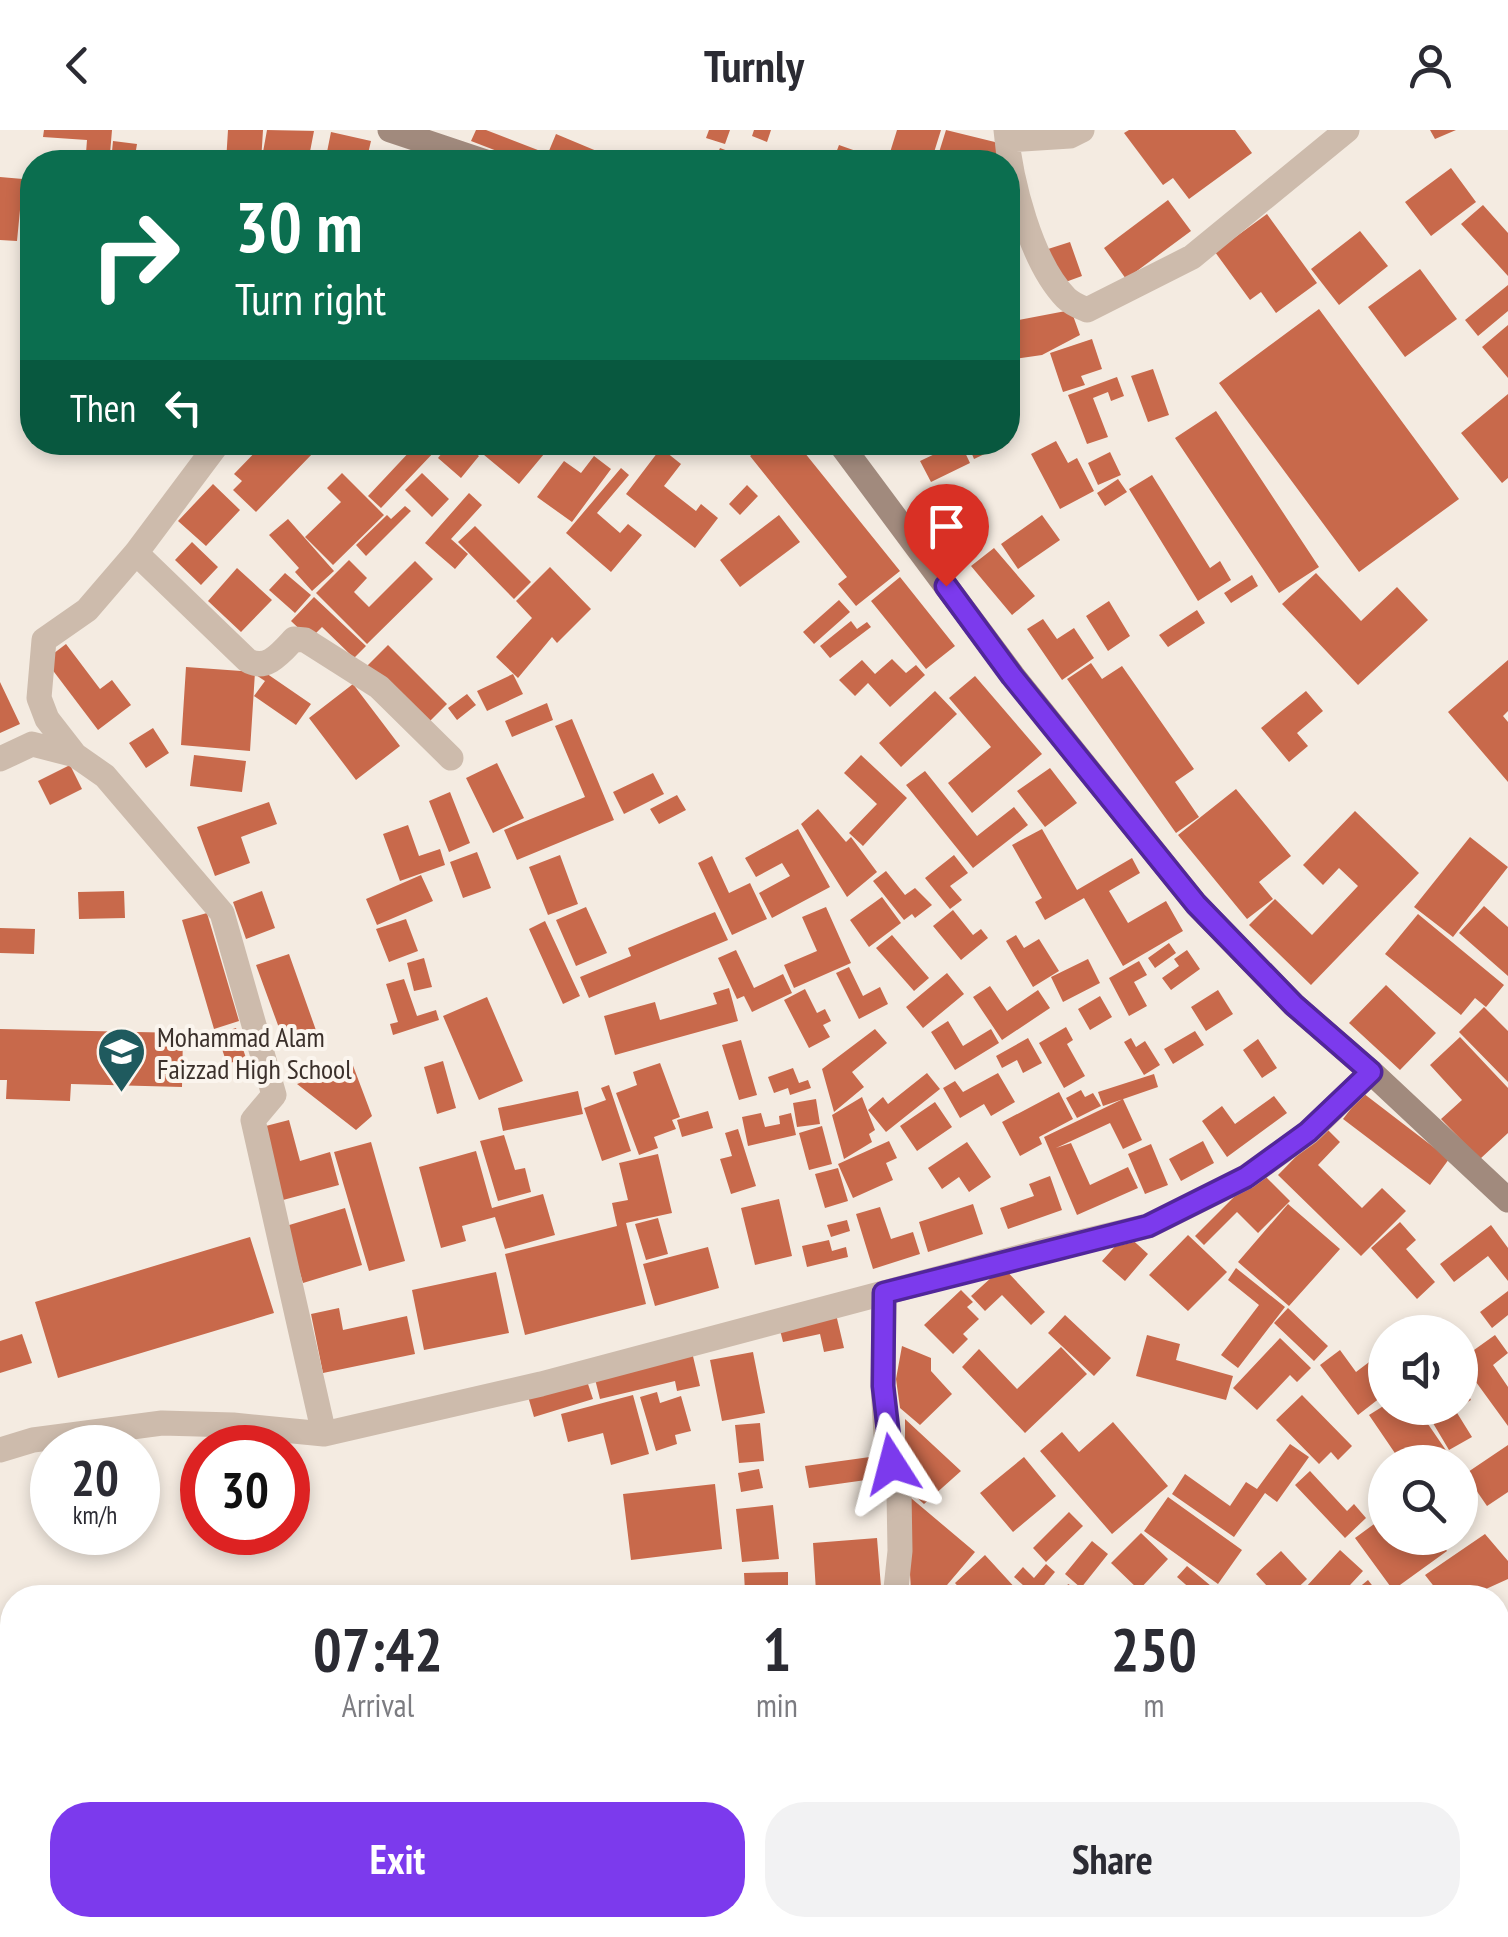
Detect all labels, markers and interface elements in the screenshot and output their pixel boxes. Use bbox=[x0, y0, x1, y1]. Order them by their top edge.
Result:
text: Turnly bbox=[704, 36, 804, 94]
icon: back bbox=[50, 38, 105, 93]
icon: person bbox=[1403, 38, 1458, 93]
text: 30 m bbox=[235, 181, 363, 271]
icon: right bbox=[70, 190, 200, 320]
text: Turn right bbox=[235, 269, 386, 327]
icon: left bbox=[156, 380, 211, 435]
text: Then bbox=[70, 383, 136, 432]
pin bbox=[904, 484, 989, 587]
icon: arrive bbox=[919, 499, 974, 554]
place label: Mohammad Alam Faizzad High School bbox=[157, 1018, 352, 1087]
school or university icon: Mohammad Alam Faizzad High School bbox=[96, 1026, 148, 1094]
map controls bbox=[1368, 1315, 1478, 1555]
button: sound bbox=[1368, 1315, 1478, 1425]
position arrow bbox=[840, 1412, 944, 1516]
speed limit sign: 30 bbox=[180, 1425, 310, 1555]
text: 20 bbox=[71, 1445, 119, 1510]
button: search bbox=[1368, 1445, 1478, 1555]
text: km/h bbox=[73, 1499, 117, 1531]
text: 07:42 bbox=[313, 1610, 443, 1688]
text: 1 bbox=[763, 1610, 791, 1688]
text: 250 bbox=[1111, 1610, 1197, 1688]
text: Arrival bbox=[342, 1684, 414, 1726]
text: min bbox=[756, 1684, 798, 1726]
text: m bbox=[1143, 1684, 1164, 1726]
button: Exit bbox=[50, 1802, 745, 1917]
button: Share bbox=[765, 1802, 1460, 1917]

